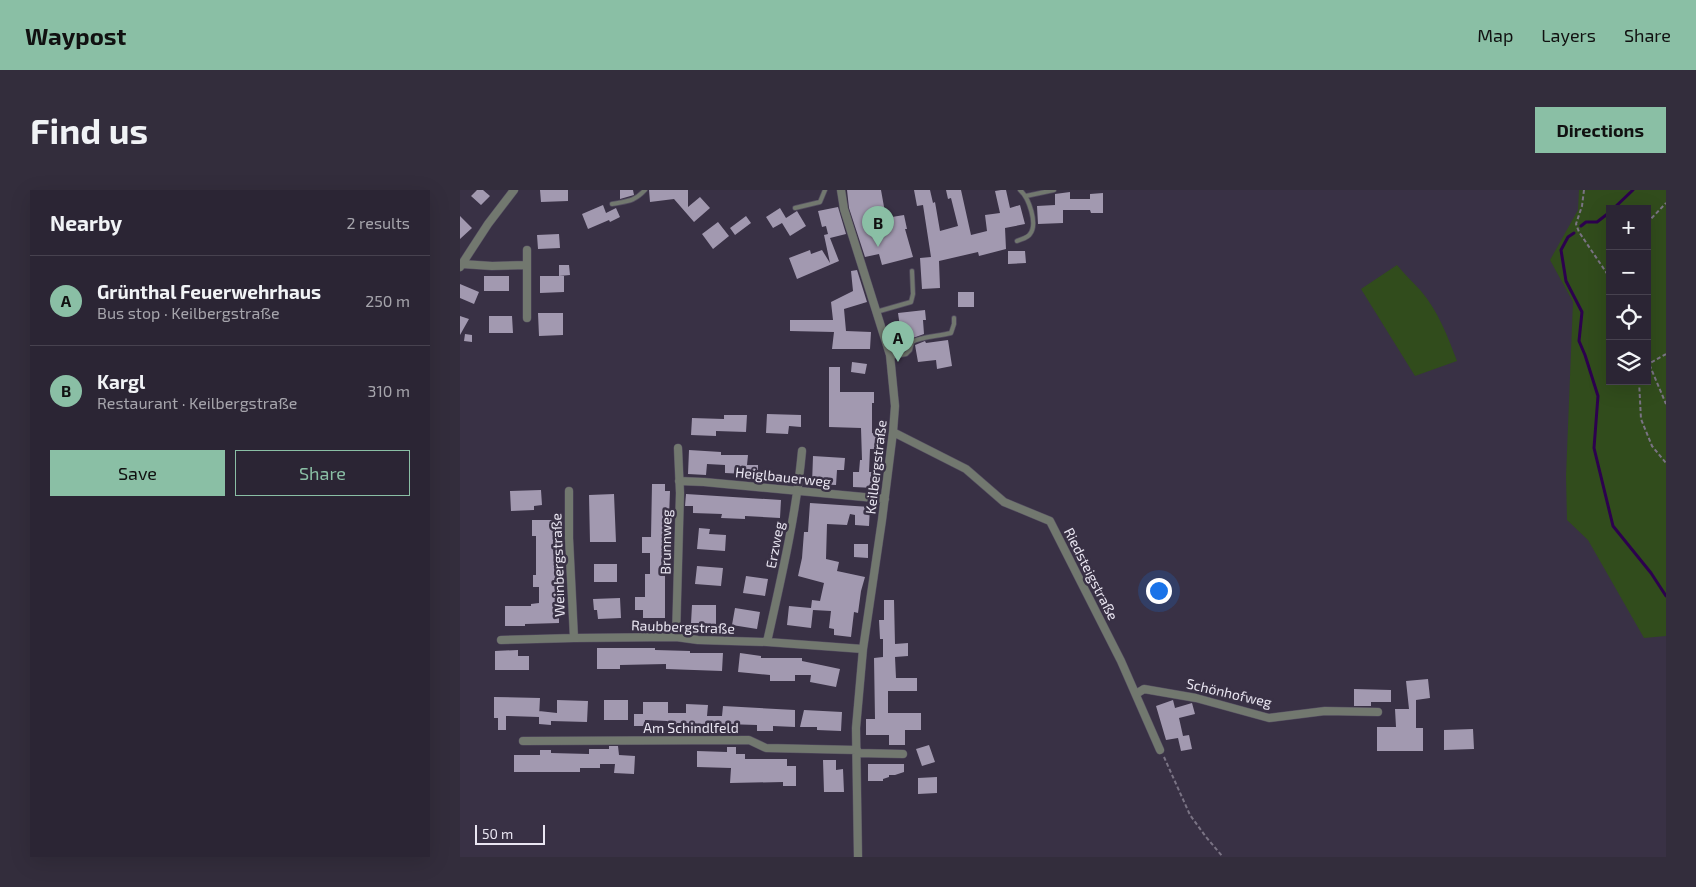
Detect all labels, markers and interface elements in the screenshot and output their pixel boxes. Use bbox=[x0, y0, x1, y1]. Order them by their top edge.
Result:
text: Waypost bbox=[25, 21, 126, 50]
text: Map bbox=[1477, 24, 1513, 46]
text: Layers bbox=[1541, 24, 1596, 46]
text: Share bbox=[1624, 24, 1671, 46]
button: Directions bbox=[1535, 107, 1666, 153]
text: Find us bbox=[30, 109, 148, 151]
map controls bbox=[1606, 205, 1651, 385]
button: + bbox=[1606, 205, 1651, 250]
pin: B bbox=[862, 206, 894, 247]
text: Nearby bbox=[50, 210, 122, 235]
text: 2 results bbox=[347, 213, 410, 232]
button: − bbox=[1606, 250, 1651, 295]
text: Grünthal Feuerwehrhaus bbox=[97, 280, 321, 303]
text: A bbox=[61, 291, 71, 310]
text: 250 m bbox=[365, 291, 410, 310]
button: locate bbox=[1606, 295, 1651, 340]
text: Bus stop · Keilbergstraße bbox=[97, 303, 280, 322]
pin: A bbox=[882, 321, 914, 362]
button: layers bbox=[1606, 340, 1651, 385]
text: Kargl bbox=[97, 370, 145, 393]
text: B bbox=[61, 381, 71, 400]
text: 310 m bbox=[368, 381, 410, 400]
text: Restaurant · Keilbergstraße bbox=[97, 393, 297, 412]
street label: Keilbergstraße bbox=[861, 419, 890, 515]
button: Save bbox=[50, 450, 225, 496]
button: Share bbox=[235, 450, 410, 496]
street label: Heiglbauerweg bbox=[734, 463, 832, 490]
street label: Brunnweg bbox=[656, 509, 675, 575]
street label: Weinbergstraße bbox=[547, 513, 568, 617]
street label: Erzweg bbox=[762, 520, 787, 570]
street label: Riedsteigstraße bbox=[1061, 525, 1122, 623]
your location bbox=[1146, 578, 1172, 604]
street label: Raubbergstraße bbox=[631, 616, 735, 637]
street label: Schönhofweg bbox=[1185, 674, 1274, 711]
street label: Am Schindlfeld bbox=[643, 719, 739, 736]
scale bar bbox=[475, 822, 545, 845]
text: 50 m bbox=[482, 825, 513, 842]

